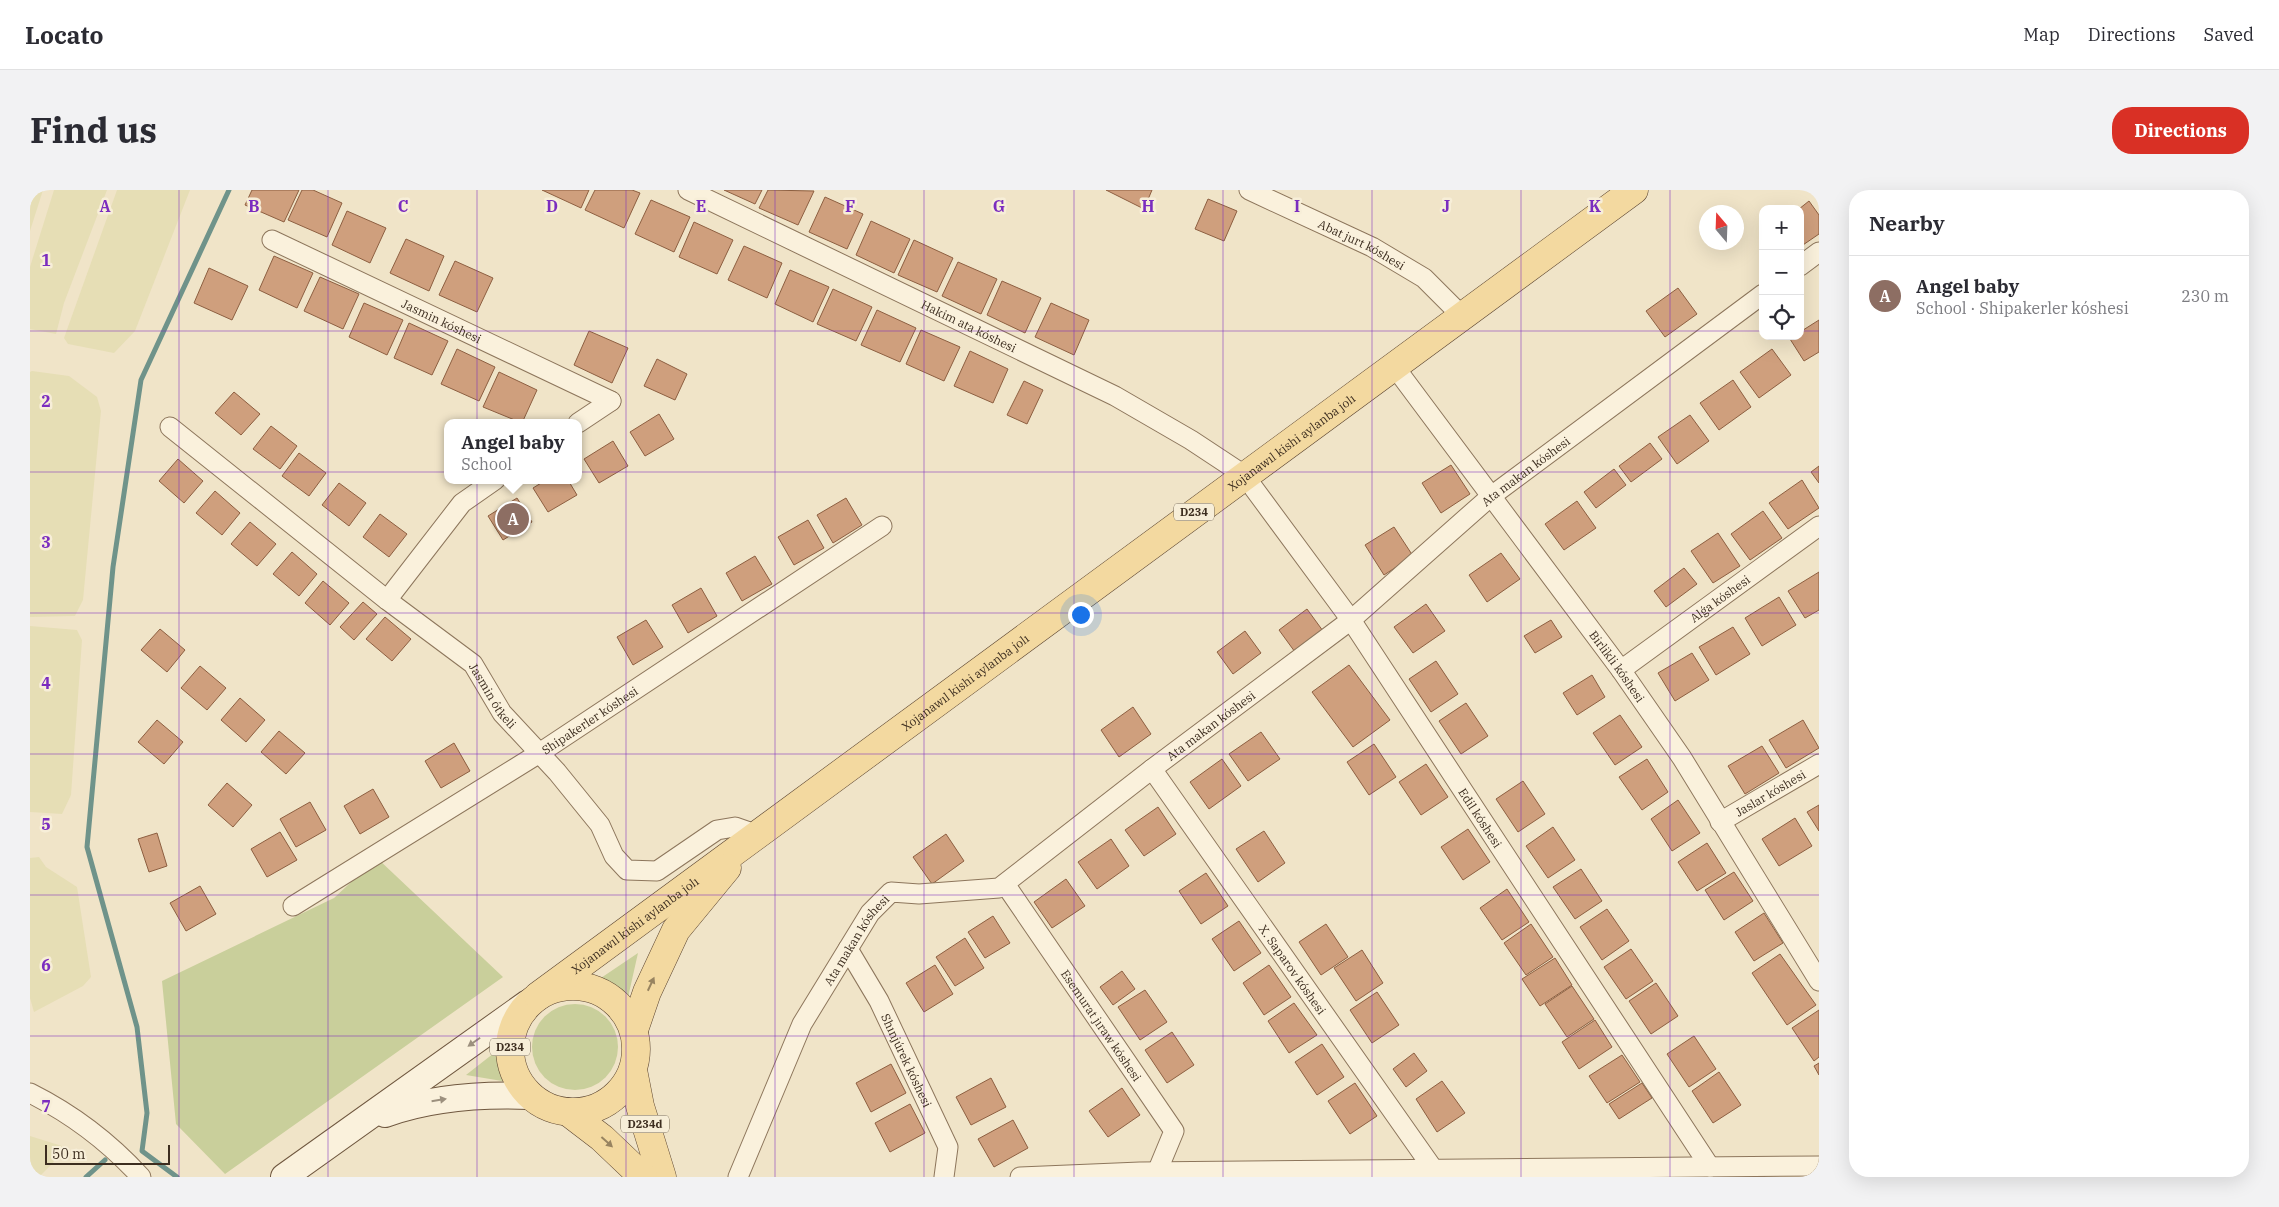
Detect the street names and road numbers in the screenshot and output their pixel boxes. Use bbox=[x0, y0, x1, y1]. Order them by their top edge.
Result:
street label: Abat jurt kóshesi bbox=[1316, 216, 1408, 273]
street label: Jasmin kóshesi bbox=[399, 295, 484, 346]
street label: Hakim ata kóshesi bbox=[919, 296, 1019, 355]
street label: Xojanawıl kishi aylanba jolı bbox=[1225, 390, 1358, 494]
street label: Ata makan kóshesi bbox=[1478, 433, 1573, 509]
road number: D234 bbox=[1174, 504, 1214, 521]
street label: Alǵa kóshesi bbox=[1687, 571, 1753, 625]
street label: Birlikli kóshesi bbox=[1586, 627, 1648, 705]
street label: Xojanawıl kishi aylanba jolı bbox=[898, 630, 1032, 734]
street label: Jasmin ótkeli bbox=[466, 660, 520, 731]
street label: Shipakerler kóshesi bbox=[539, 683, 641, 757]
street label: Ata makan kóshesi bbox=[1163, 687, 1258, 763]
street label: Jaslar kóshesi bbox=[1732, 766, 1808, 819]
street label: Edil kóshesi bbox=[1456, 785, 1506, 850]
street label: Xojanawıl kishi aylanba jolı bbox=[568, 873, 701, 977]
street label: Ata makan kóshesi bbox=[820, 891, 892, 988]
street label: X. Saparov kóshesi bbox=[1256, 922, 1330, 1017]
street label: Esemurat jıraw kóshesi bbox=[1058, 966, 1145, 1084]
street label: Shınjúrek kóshesi bbox=[878, 1011, 936, 1110]
road number: D234 bbox=[490, 1039, 530, 1056]
road number: D234d bbox=[621, 1116, 669, 1132]

